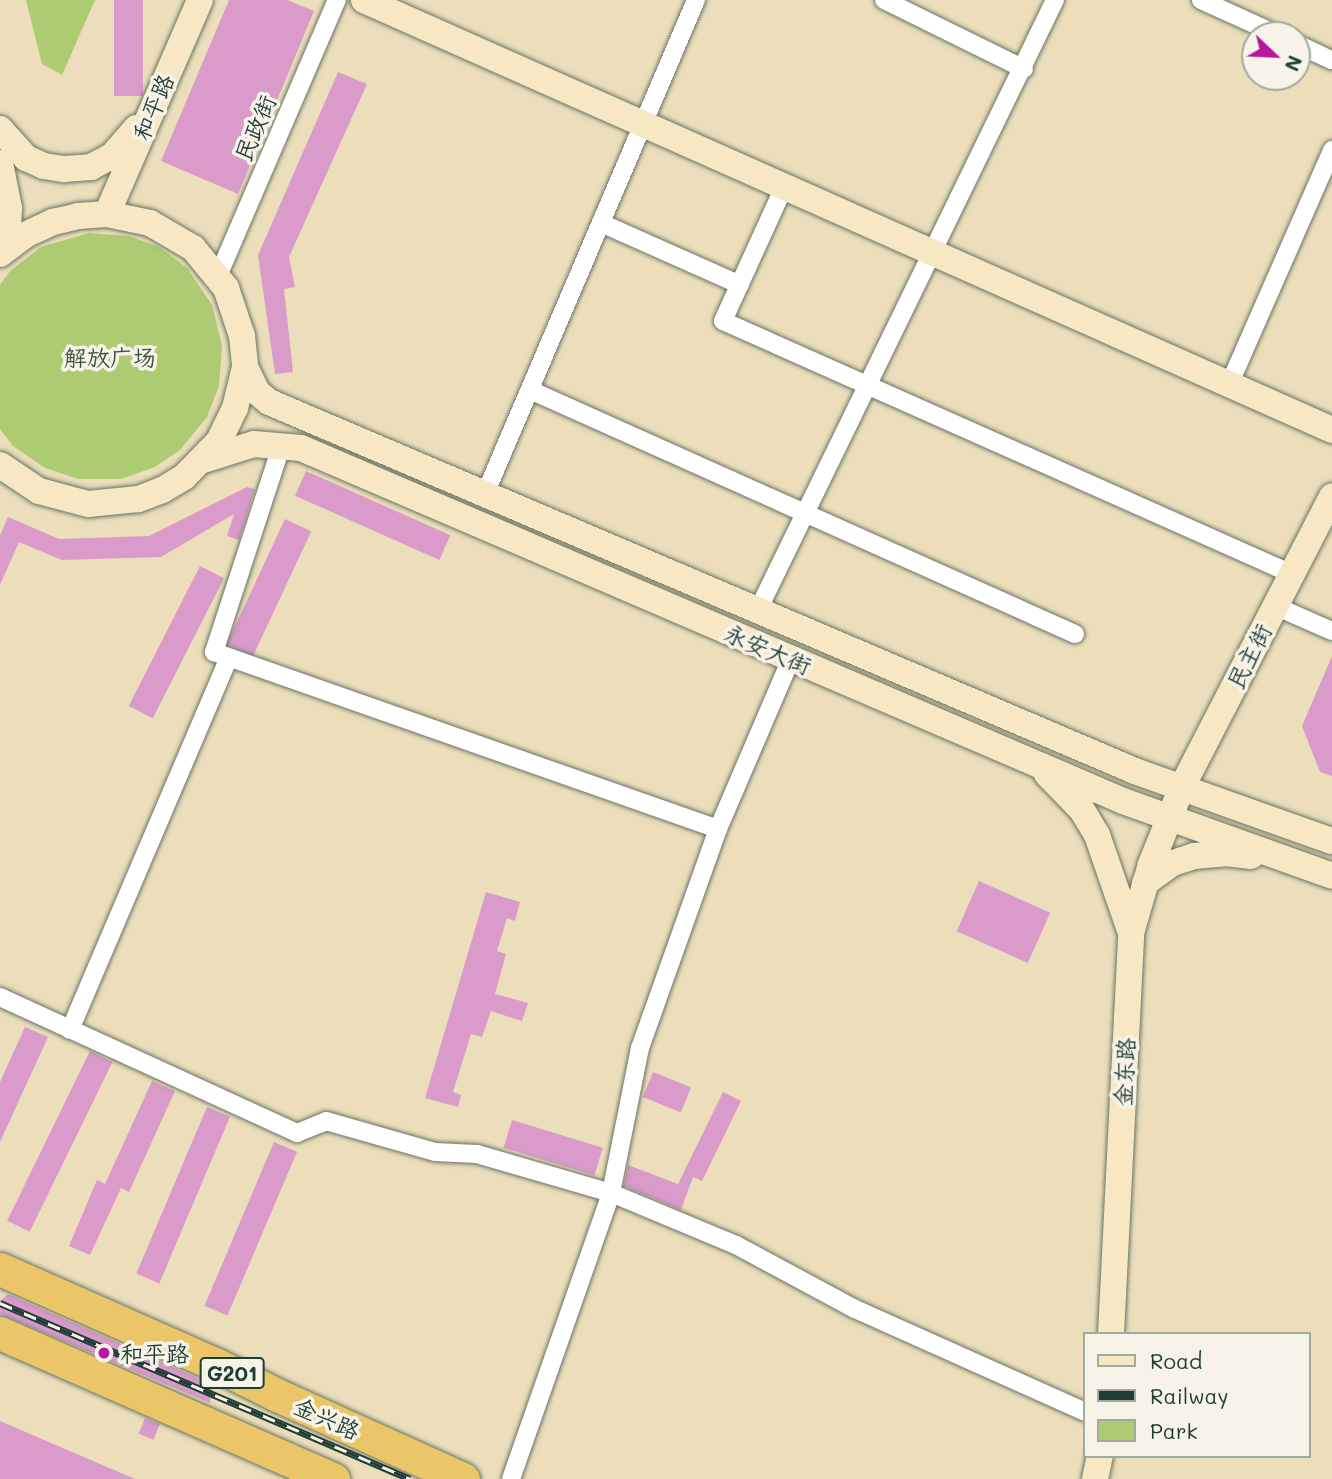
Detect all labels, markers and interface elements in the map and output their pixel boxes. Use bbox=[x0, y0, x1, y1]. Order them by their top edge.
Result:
north arrow bbox=[1241, 21, 1311, 91]
text: N bbox=[1280, 52, 1308, 75]
street label: 和平路 bbox=[127, 70, 179, 144]
street label: 民政街 bbox=[229, 91, 281, 165]
park label: 解放广场 bbox=[64, 343, 156, 371]
street label: 永安大街 bbox=[720, 618, 816, 680]
street label: 民主街 bbox=[1221, 619, 1277, 693]
street label: 金东路 bbox=[1108, 1037, 1140, 1107]
legend bbox=[1084, 1332, 1311, 1458]
place label: 和平路 bbox=[120, 1339, 189, 1367]
marker: 和平路 bbox=[94, 1343, 114, 1363]
text: Road bbox=[1150, 1347, 1202, 1374]
road number: G201 bbox=[199, 1356, 265, 1390]
text: Railway bbox=[1150, 1382, 1229, 1409]
street label: 金兴路 bbox=[290, 1391, 364, 1445]
text: Park bbox=[1150, 1417, 1198, 1444]

